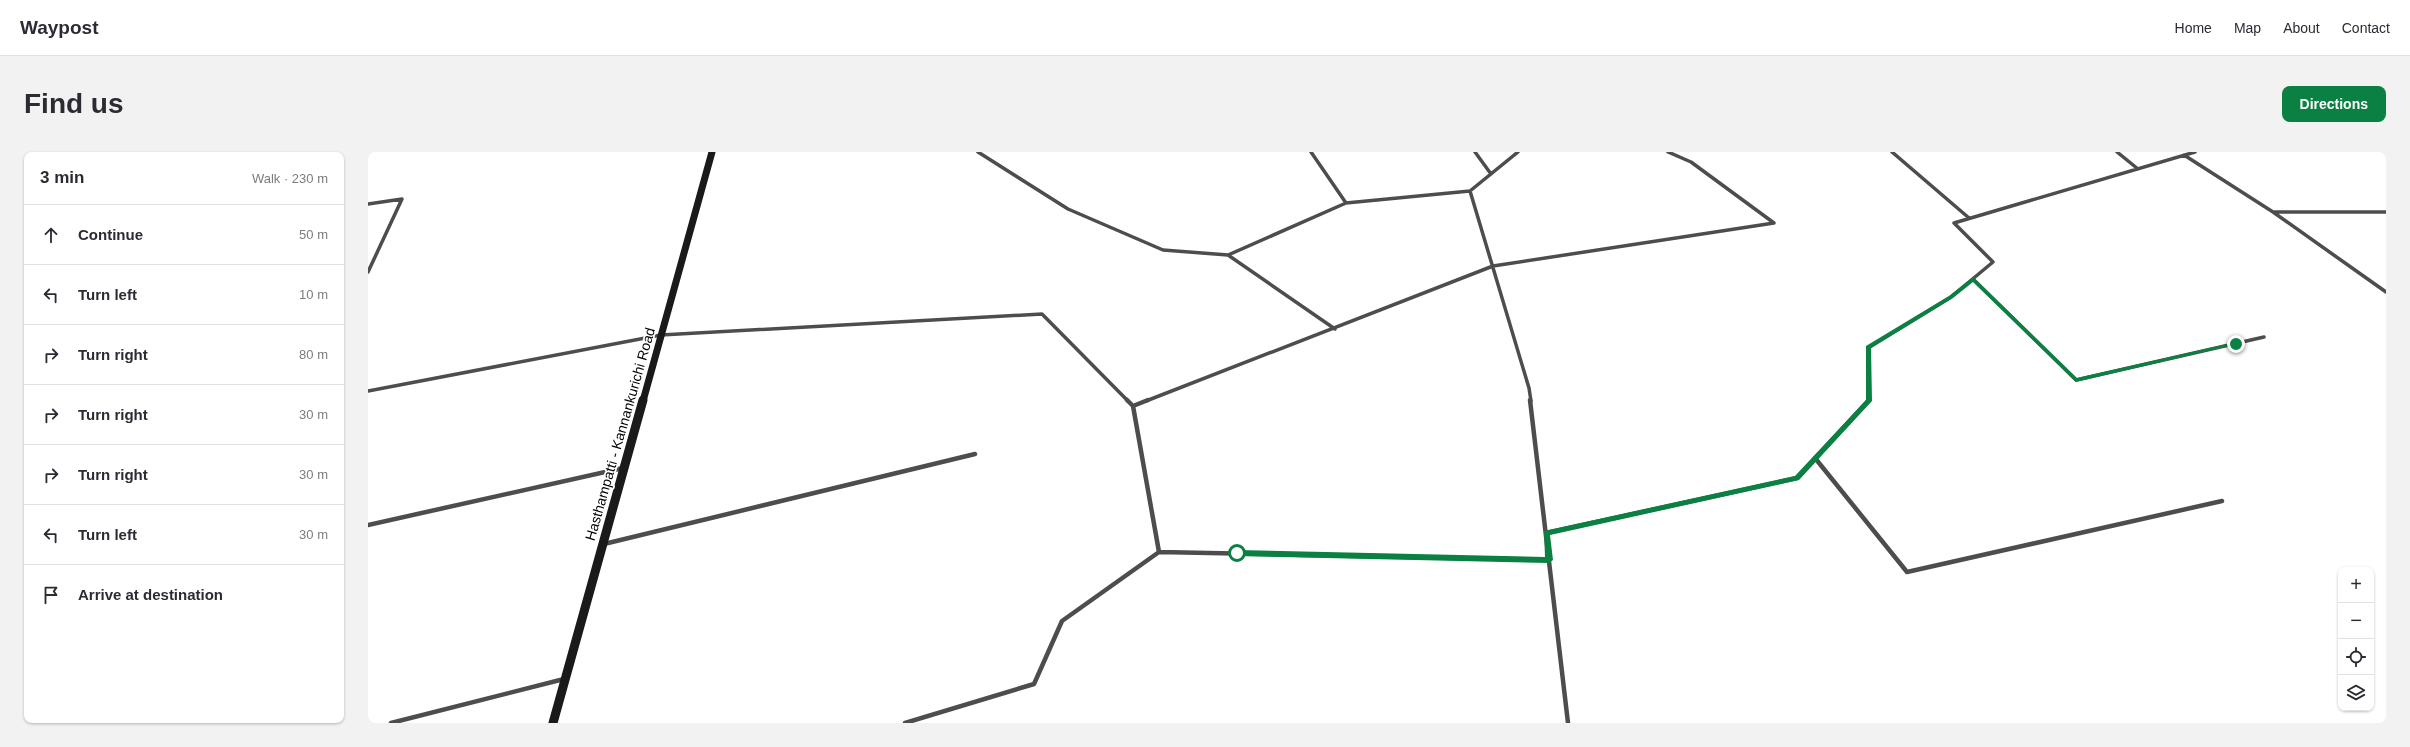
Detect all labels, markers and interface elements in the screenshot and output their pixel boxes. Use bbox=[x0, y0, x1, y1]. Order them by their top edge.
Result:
text: Waypost bbox=[20, 17, 98, 38]
text: Home bbox=[2175, 20, 2212, 36]
text: Map bbox=[2234, 20, 2261, 36]
text: About bbox=[2283, 20, 2320, 36]
text: Contact bbox=[2342, 20, 2390, 36]
button: Directions bbox=[2282, 86, 2386, 122]
text: Find us bbox=[24, 88, 124, 119]
text: 3 min bbox=[40, 168, 84, 187]
text: Walk · 230 m bbox=[252, 171, 328, 186]
icon: ahead bbox=[40, 224, 62, 246]
text: Continue bbox=[78, 226, 143, 243]
text: 50 m bbox=[299, 227, 328, 242]
icon: left bbox=[40, 284, 62, 306]
text: Turn left bbox=[78, 286, 137, 303]
text: 10 m bbox=[299, 287, 328, 302]
street label: Hasthampatti - Kannankurichi Road bbox=[582, 326, 658, 542]
route end bbox=[2227, 335, 2245, 353]
icon: right bbox=[40, 344, 62, 366]
text: Turn right bbox=[78, 346, 148, 363]
text: 80 m bbox=[299, 347, 328, 362]
icon: right bbox=[40, 404, 62, 426]
text: Turn right bbox=[78, 406, 148, 423]
text: 30 m bbox=[299, 407, 328, 422]
icon: right bbox=[40, 464, 62, 486]
text: Turn right bbox=[78, 466, 148, 483]
text: 30 m bbox=[299, 467, 328, 482]
icon: left bbox=[40, 524, 62, 546]
text: Turn left bbox=[78, 526, 137, 543]
text: 30 m bbox=[299, 527, 328, 542]
route start bbox=[1228, 544, 1246, 562]
map controls bbox=[2338, 567, 2374, 711]
button: + bbox=[2338, 567, 2374, 603]
icon: arrive bbox=[40, 584, 62, 606]
text: Arrive at destination bbox=[78, 586, 223, 603]
button: − bbox=[2338, 603, 2374, 639]
button: locate bbox=[2338, 639, 2374, 675]
button: layers bbox=[2338, 675, 2374, 711]

